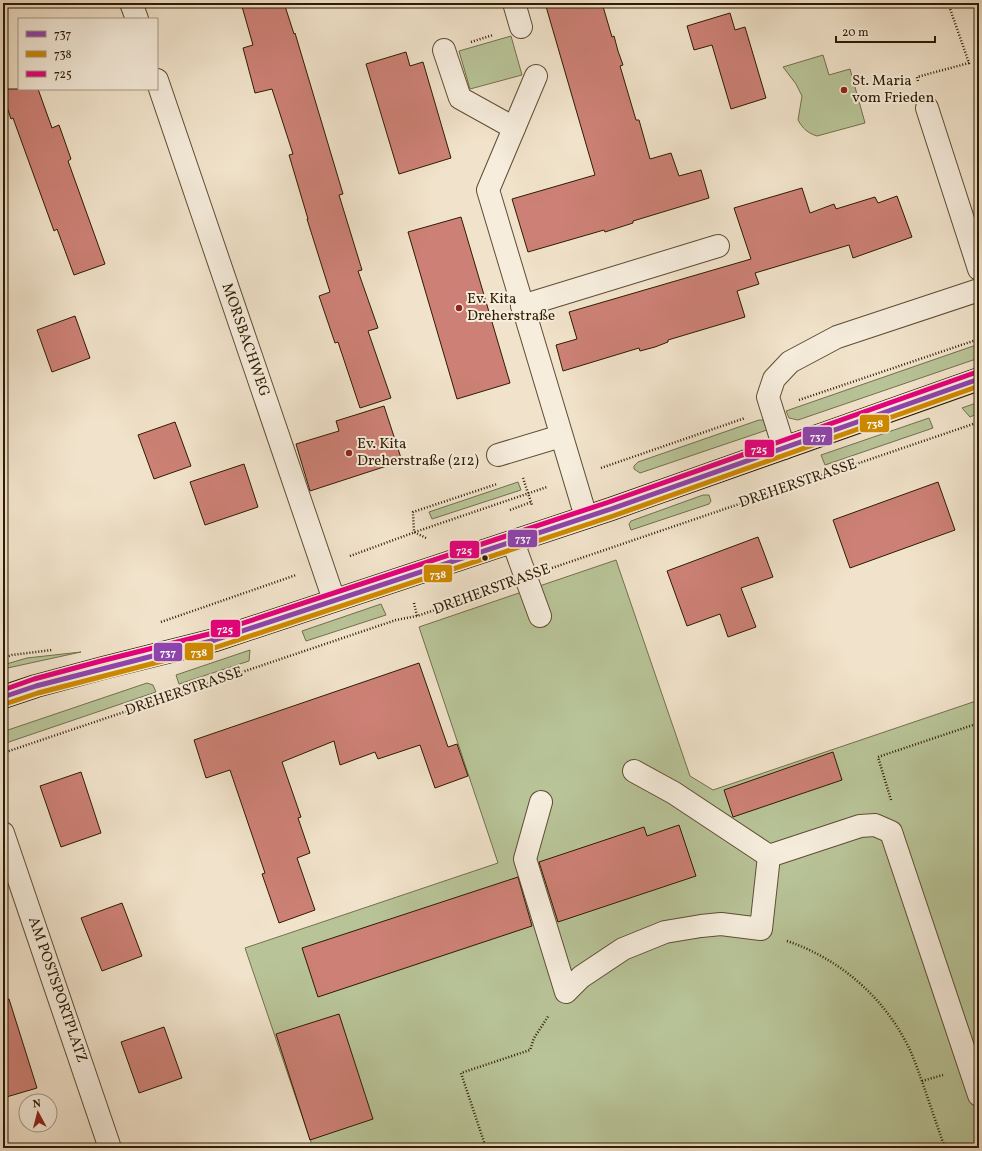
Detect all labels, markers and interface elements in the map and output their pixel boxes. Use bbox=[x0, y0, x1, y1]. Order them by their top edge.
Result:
legend bbox=[18, 18, 158, 90]
scale bar bbox=[836, 18, 935, 44]
text: 20 m bbox=[842, 25, 869, 41]
text: 737 bbox=[54, 27, 72, 43]
text: 738 bbox=[54, 47, 72, 63]
text: 725 bbox=[54, 67, 72, 83]
place label: St. Maria vom Frieden bbox=[852, 71, 934, 109]
marker: St. Maria vom Frieden bbox=[839, 85, 849, 95]
street label: MORSBACHWEG bbox=[216, 280, 274, 400]
place label: Ev. Kita Dreherstraße bbox=[467, 289, 555, 327]
marker: Ev. Kita Dreherstraße bbox=[454, 303, 464, 313]
line badge: 738 bbox=[859, 414, 890, 433]
text: 738 bbox=[867, 417, 883, 432]
line badge: 737 bbox=[802, 426, 833, 446]
text: 737 bbox=[810, 430, 826, 445]
place label: Ev. Kita Dreherstraße (212) bbox=[357, 434, 479, 472]
line badge: 725 bbox=[744, 439, 775, 458]
text: 725 bbox=[751, 443, 767, 458]
marker: Ev. Kita Dreherstraße (212) bbox=[344, 448, 354, 458]
street label: DREHERSTRASSE bbox=[736, 454, 860, 514]
line badge: 737 bbox=[507, 529, 538, 548]
text: 737 bbox=[515, 532, 531, 547]
line badge: 725 bbox=[449, 540, 480, 559]
text: 725 bbox=[456, 544, 472, 559]
unlabelled marker bbox=[480, 553, 490, 563]
street label: DREHERSTRASSE bbox=[430, 559, 554, 621]
line badge: 738 bbox=[423, 564, 453, 583]
text: 738 bbox=[430, 568, 446, 583]
line badge: 725 bbox=[210, 619, 241, 638]
text: 725 bbox=[217, 623, 233, 638]
line badge: 737 bbox=[153, 642, 183, 662]
line badge: 738 bbox=[184, 642, 214, 661]
text: 737 bbox=[160, 646, 176, 661]
text: 738 bbox=[191, 646, 207, 661]
street label: DREHERSTRASSE bbox=[122, 662, 246, 722]
street label: AM POSTSPORTPLATZ bbox=[22, 914, 92, 1066]
north arrow bbox=[18, 1093, 58, 1133]
text: N bbox=[32, 1097, 42, 1112]

